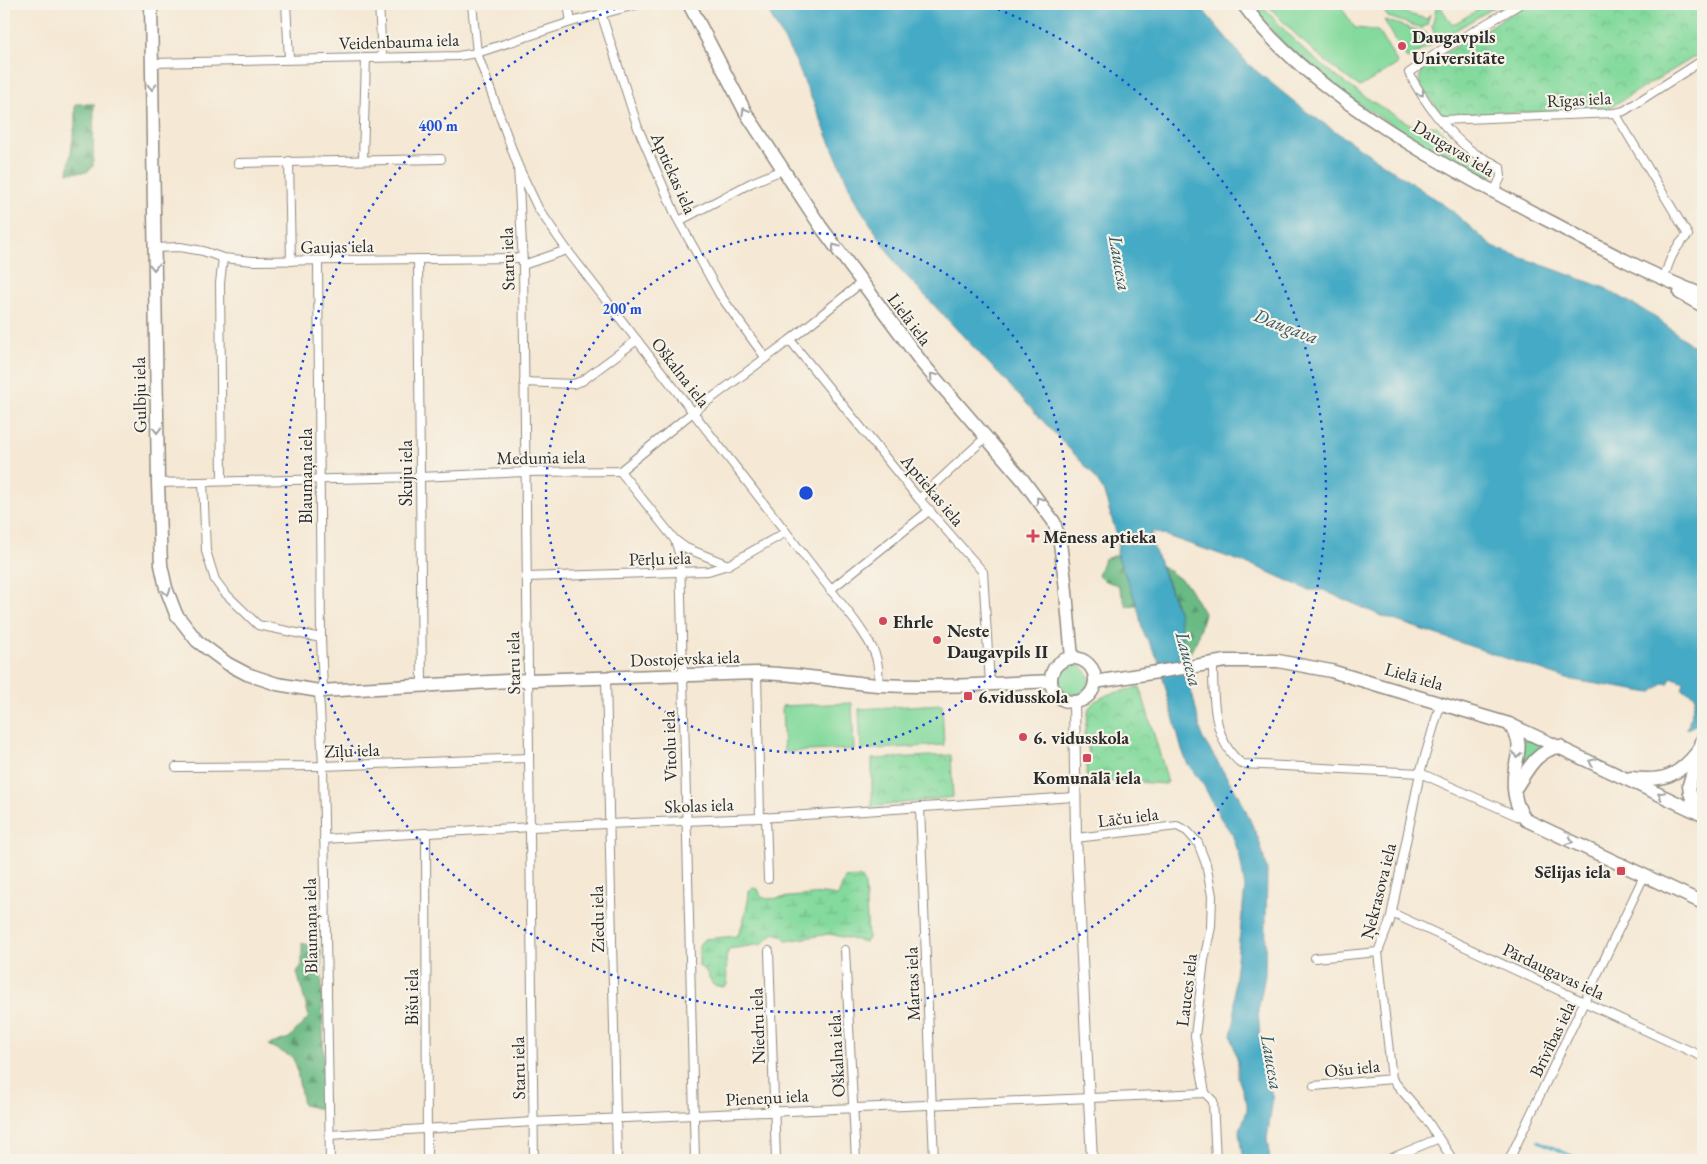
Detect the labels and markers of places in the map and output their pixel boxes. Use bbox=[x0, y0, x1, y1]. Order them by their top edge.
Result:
place label: Daugavpils Universitāte bbox=[1412, 25, 1505, 69]
marker: Daugavpils Universitāte bbox=[1396, 40, 1408, 52]
centre of rings bbox=[797, 484, 815, 502]
place label: Mēness aptieka bbox=[1043, 525, 1157, 548]
marker: Mēness aptieka bbox=[1027, 530, 1039, 542]
place label: Ehrle bbox=[893, 610, 934, 633]
marker: Ehrle bbox=[877, 615, 889, 627]
place label: Neste Daugavpils II bbox=[947, 619, 1048, 663]
marker: Neste Daugavpils II bbox=[931, 634, 943, 646]
place label: 6.vidusskola bbox=[978, 685, 1069, 708]
marker: 6.vidusskola bbox=[962, 690, 974, 702]
place label: 6. vidusskola bbox=[1033, 726, 1129, 749]
marker: 6. vidusskola bbox=[1017, 731, 1029, 743]
marker: Komunālā iela bbox=[1081, 752, 1093, 764]
place label: Komunālā iela bbox=[1033, 766, 1141, 789]
place label: Sēlijas iela bbox=[1535, 860, 1611, 883]
marker: Sēlijas iela bbox=[1615, 865, 1627, 877]

